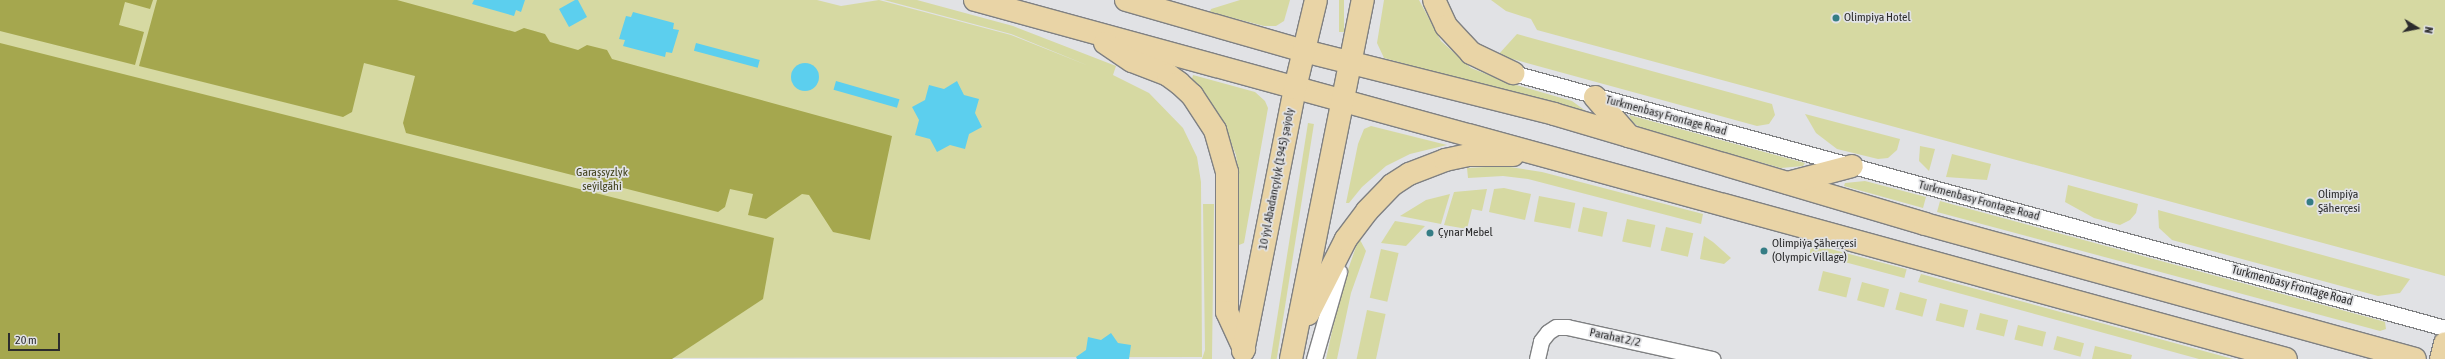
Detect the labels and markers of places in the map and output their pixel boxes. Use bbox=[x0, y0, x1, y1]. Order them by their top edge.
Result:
place label: Olimpiya Hotel bbox=[1844, 11, 1911, 25]
marker: Olimpiya Hotel bbox=[1831, 13, 1841, 23]
place label: Olimpiýa Şäherçesi bbox=[2318, 188, 2360, 216]
marker: Olimpiýa Şäherçesi bbox=[2305, 197, 2315, 207]
place label: Çynar Mebel bbox=[1438, 226, 1493, 240]
marker: Çynar Mebel bbox=[1425, 228, 1435, 238]
place label: Olimpiýa Şäherçesi (Olympic Village) bbox=[1772, 237, 1856, 265]
marker: Olimpiýa Şäherçesi (Olympic Village) bbox=[1759, 246, 1769, 256]

